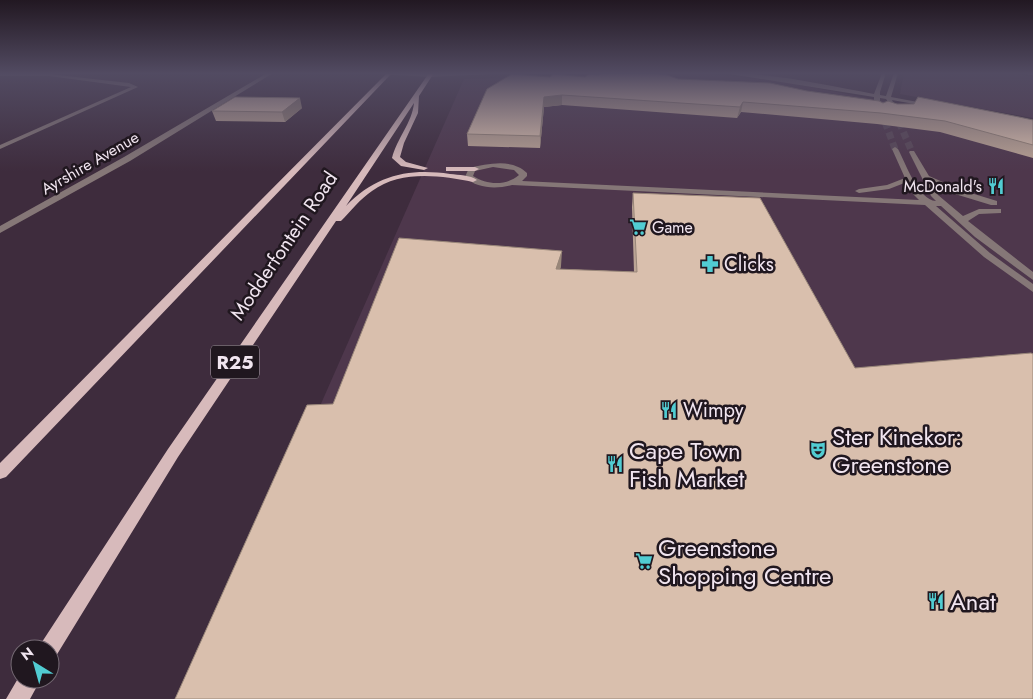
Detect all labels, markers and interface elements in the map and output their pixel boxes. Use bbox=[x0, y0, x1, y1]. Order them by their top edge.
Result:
street label: Ayrshire Avenue bbox=[37, 126, 143, 200]
street label: Modderfontein Road bbox=[223, 166, 345, 326]
place label: McDonald's bbox=[903, 175, 982, 198]
restaurant icon: McDonald's bbox=[986, 176, 1006, 196]
place label: Game bbox=[652, 216, 693, 239]
supermarket icon: Game bbox=[628, 217, 648, 237]
place label: Clicks bbox=[724, 250, 774, 279]
pharmacy icon: Clicks bbox=[700, 254, 720, 274]
road number: R25 bbox=[211, 346, 259, 378]
place label: Wimpy bbox=[683, 396, 744, 425]
restaurant icon: Wimpy bbox=[659, 400, 679, 420]
place label: Ster Kinekor: Greenstone bbox=[832, 419, 962, 482]
place label: Cape Town Fish Market bbox=[629, 433, 744, 496]
theatre icon: Ster Kinekor: Greenstone bbox=[808, 440, 828, 460]
restaurant icon: Cape Town Fish Market bbox=[605, 454, 625, 474]
place label: Greenstone Shopping Centre bbox=[658, 530, 831, 593]
supermarket icon: Greenstone Shopping Centre bbox=[634, 551, 654, 571]
place label: Anat bbox=[950, 584, 996, 619]
restaurant icon: Anat bbox=[926, 591, 946, 611]
north arrow bbox=[10, 639, 60, 689]
text: N bbox=[17, 642, 38, 665]

